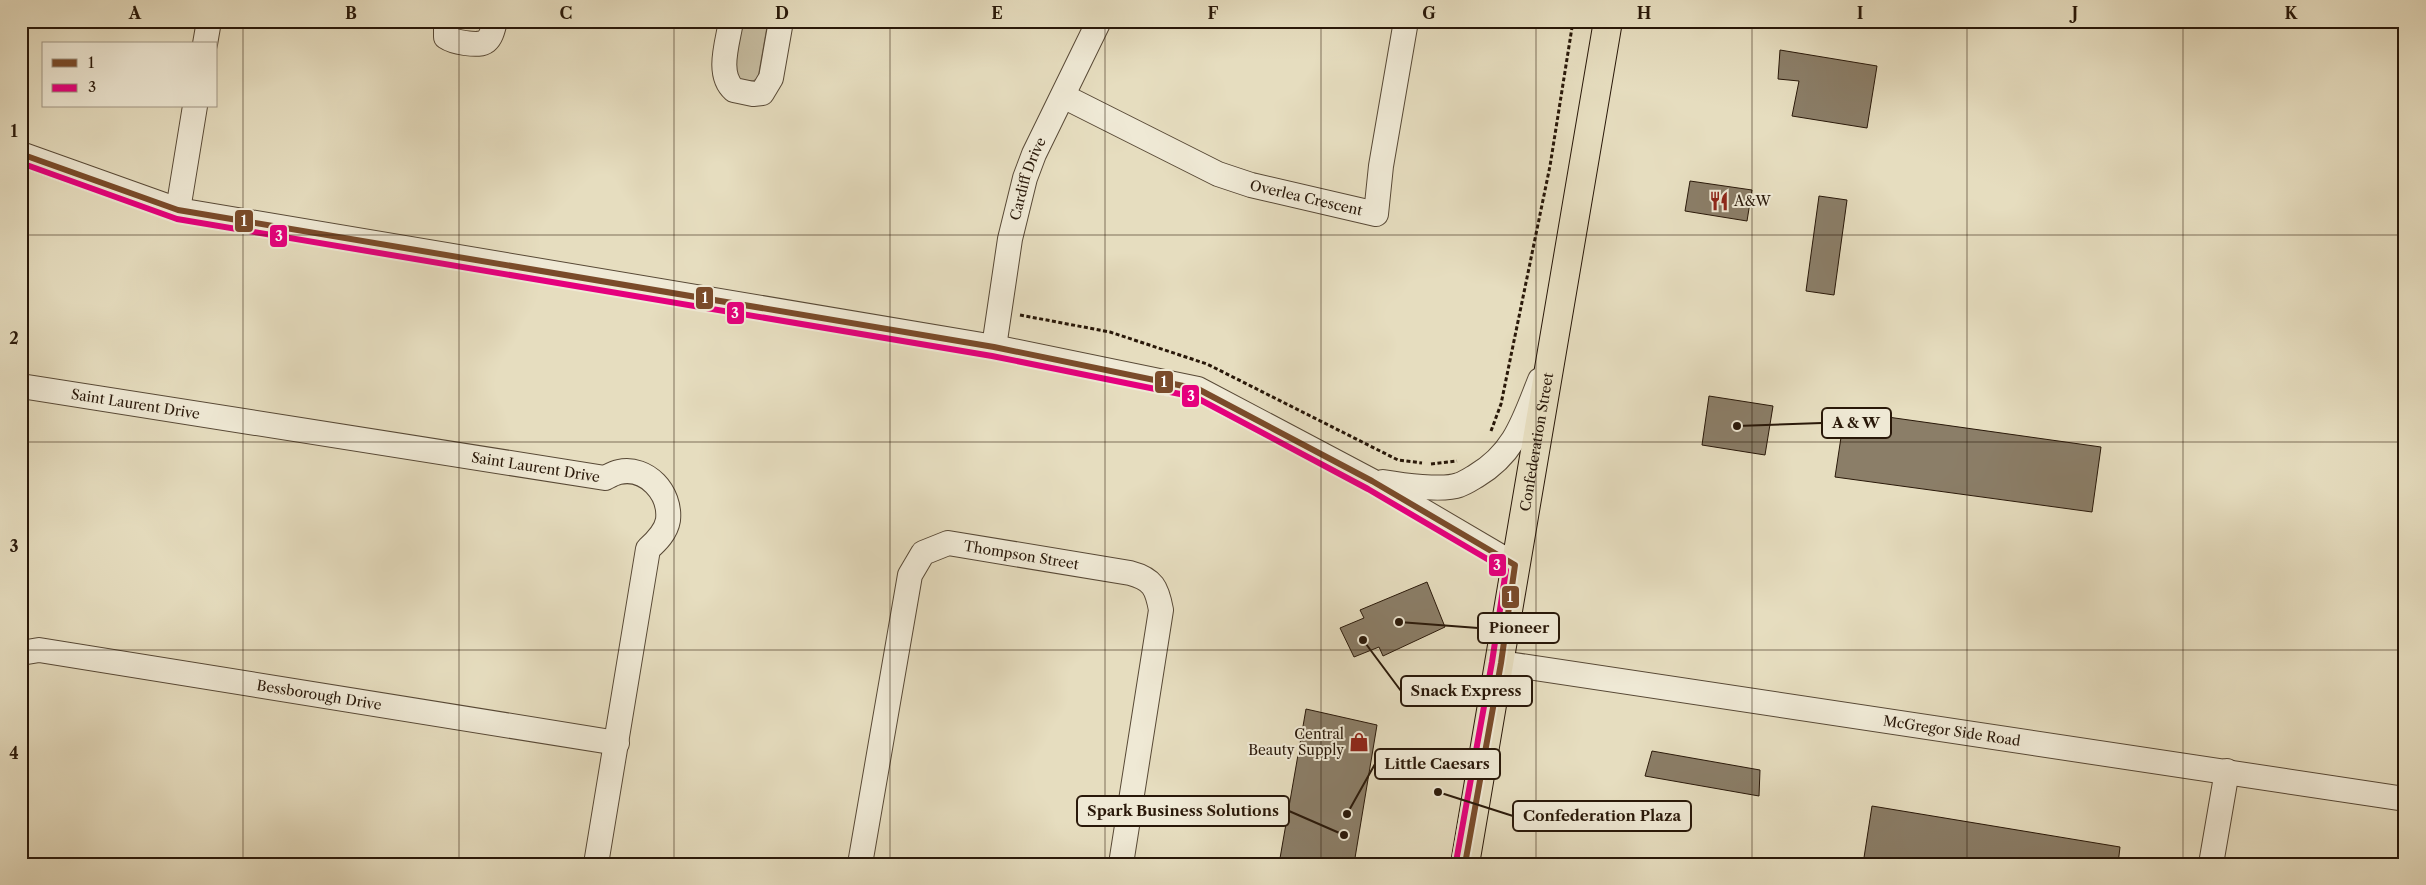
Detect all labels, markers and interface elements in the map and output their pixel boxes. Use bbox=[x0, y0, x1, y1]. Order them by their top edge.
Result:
text: A bbox=[128, 3, 142, 23]
text: B bbox=[345, 3, 357, 23]
text: C bbox=[560, 3, 572, 23]
text: D bbox=[775, 3, 789, 23]
text: E bbox=[991, 3, 1003, 23]
text: F bbox=[1208, 3, 1219, 23]
text: G bbox=[1422, 3, 1436, 23]
text: H bbox=[1637, 3, 1651, 23]
text: I bbox=[1857, 3, 1864, 23]
text: J bbox=[2069, 3, 2078, 23]
text: K bbox=[2285, 3, 2299, 23]
legend bbox=[42, 42, 218, 108]
text: 1 bbox=[88, 53, 95, 72]
text: 3 bbox=[88, 77, 96, 96]
text: 1 bbox=[10, 121, 18, 141]
street label: Cardiff Drive bbox=[1006, 134, 1050, 222]
street label: Overlea Crescent bbox=[1248, 176, 1364, 220]
restaurant icon: A&W bbox=[1708, 190, 1730, 212]
place label: A&W bbox=[1733, 192, 1771, 210]
line badge: 1 bbox=[234, 209, 254, 233]
text: 1 bbox=[241, 212, 248, 230]
line badge: 3 bbox=[269, 224, 288, 248]
text: 3 bbox=[275, 227, 283, 245]
line badge: 1 bbox=[695, 286, 714, 310]
text: 1 bbox=[702, 289, 709, 307]
line badge: 3 bbox=[726, 301, 745, 325]
text: 3 bbox=[731, 304, 739, 322]
text: 2 bbox=[9, 328, 19, 348]
line badge: 1 bbox=[1154, 370, 1174, 394]
street label: Confederation Street bbox=[1516, 371, 1557, 513]
text: 1 bbox=[1161, 373, 1168, 391]
line badge: 3 bbox=[1181, 384, 1200, 408]
street label: Saint Laurent Drive bbox=[70, 385, 201, 423]
text: 3 bbox=[1187, 387, 1195, 405]
callout: A & W bbox=[1822, 408, 1891, 438]
text: A & W bbox=[1831, 413, 1881, 432]
street label: Saint Laurent Drive bbox=[470, 448, 601, 486]
text: 3 bbox=[9, 536, 19, 556]
street label: Thompson Street bbox=[962, 537, 1080, 573]
line badge: 3 bbox=[1488, 553, 1507, 577]
text: 3 bbox=[1493, 556, 1501, 574]
line badge: 1 bbox=[1501, 585, 1520, 609]
text: 1 bbox=[1507, 588, 1514, 606]
callout: Pioneer bbox=[1478, 613, 1559, 643]
text: Pioneer bbox=[1489, 618, 1550, 637]
street label: Bessborough Drive bbox=[255, 676, 383, 714]
callout: Snack Express bbox=[1401, 676, 1532, 706]
text: Snack Express bbox=[1411, 681, 1521, 700]
street label: McGregor Side Road bbox=[1882, 712, 2022, 750]
place label: Central Beauty Supply bbox=[1248, 725, 1344, 759]
shop icon: Central Beauty Supply bbox=[1348, 731, 1370, 753]
text: 4 bbox=[9, 743, 19, 763]
callout: Little Caesars bbox=[1375, 749, 1500, 779]
text: Little Caesars bbox=[1384, 754, 1490, 773]
callout: Spark Business Solutions bbox=[1077, 796, 1289, 826]
text: Spark Business Solutions bbox=[1087, 801, 1279, 820]
callout: Confederation Plaza bbox=[1513, 801, 1691, 831]
text: Confederation Plaza bbox=[1523, 806, 1681, 825]

